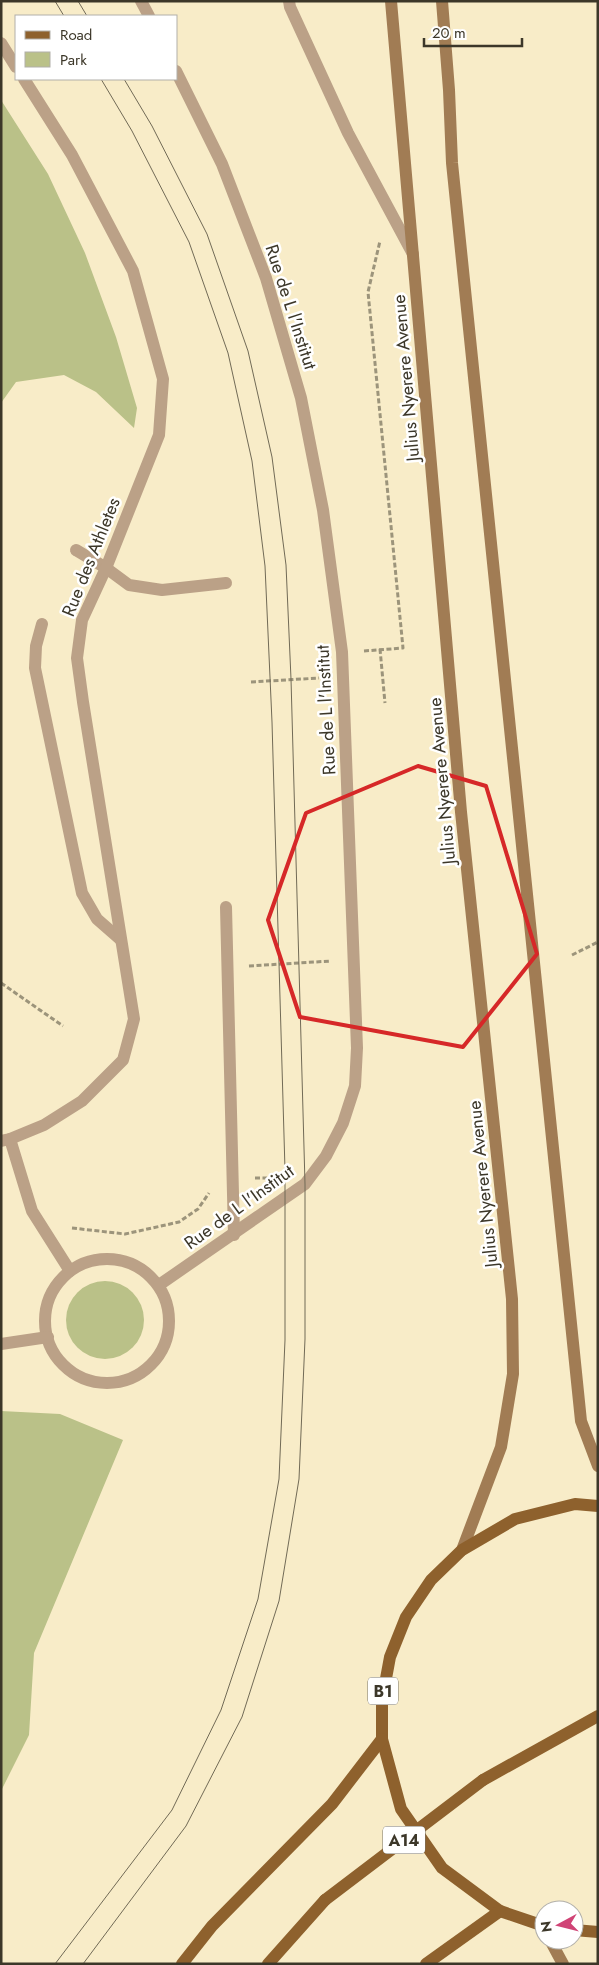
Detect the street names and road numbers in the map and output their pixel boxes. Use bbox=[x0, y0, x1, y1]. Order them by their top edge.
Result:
street label: Rue de L l'Institut bbox=[259, 241, 324, 374]
street label: Julius Nyerere Avenue bbox=[386, 293, 426, 465]
street label: Rue des Athletes bbox=[55, 494, 127, 620]
street label: Rue de L l'Institut bbox=[310, 644, 342, 776]
street label: Julius Nyerere Avenue bbox=[422, 696, 462, 868]
street label: Julius Nyerere Avenue bbox=[461, 1099, 505, 1271]
street label: Rue de L l'Institut bbox=[179, 1158, 300, 1256]
road number: B1 bbox=[368, 1678, 398, 1704]
road number: A14 bbox=[383, 1826, 425, 1854]

